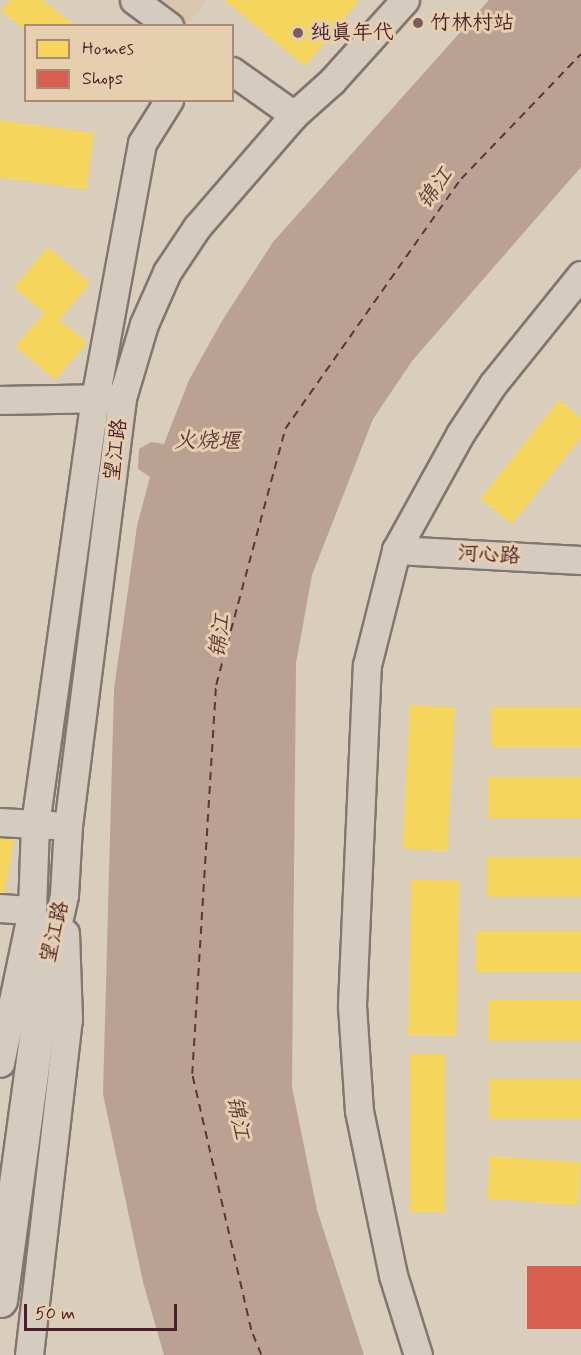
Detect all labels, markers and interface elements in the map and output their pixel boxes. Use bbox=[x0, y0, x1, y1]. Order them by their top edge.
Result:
place label: 竹林村站 bbox=[430, 10, 514, 36]
marker: 竹林村站 bbox=[411, 16, 425, 30]
place label: 纯真年代 bbox=[310, 20, 394, 46]
legend bbox=[24, 24, 234, 102]
marker: 纯真年代 bbox=[291, 26, 305, 40]
text: Homes bbox=[82, 37, 134, 61]
text: Shops bbox=[82, 67, 123, 91]
water label: 锦江 bbox=[413, 163, 459, 215]
street label: 望江路 bbox=[100, 417, 132, 483]
water label: 火烧堰 bbox=[174, 428, 240, 456]
street label: 河心路 bbox=[457, 541, 521, 569]
water label: 锦江 bbox=[205, 613, 237, 659]
street label: 望江路 bbox=[36, 898, 74, 966]
water label: 锦江 bbox=[220, 1094, 254, 1142]
scale bar bbox=[27, 1292, 180, 1330]
text: 50 m bbox=[35, 1302, 75, 1326]

